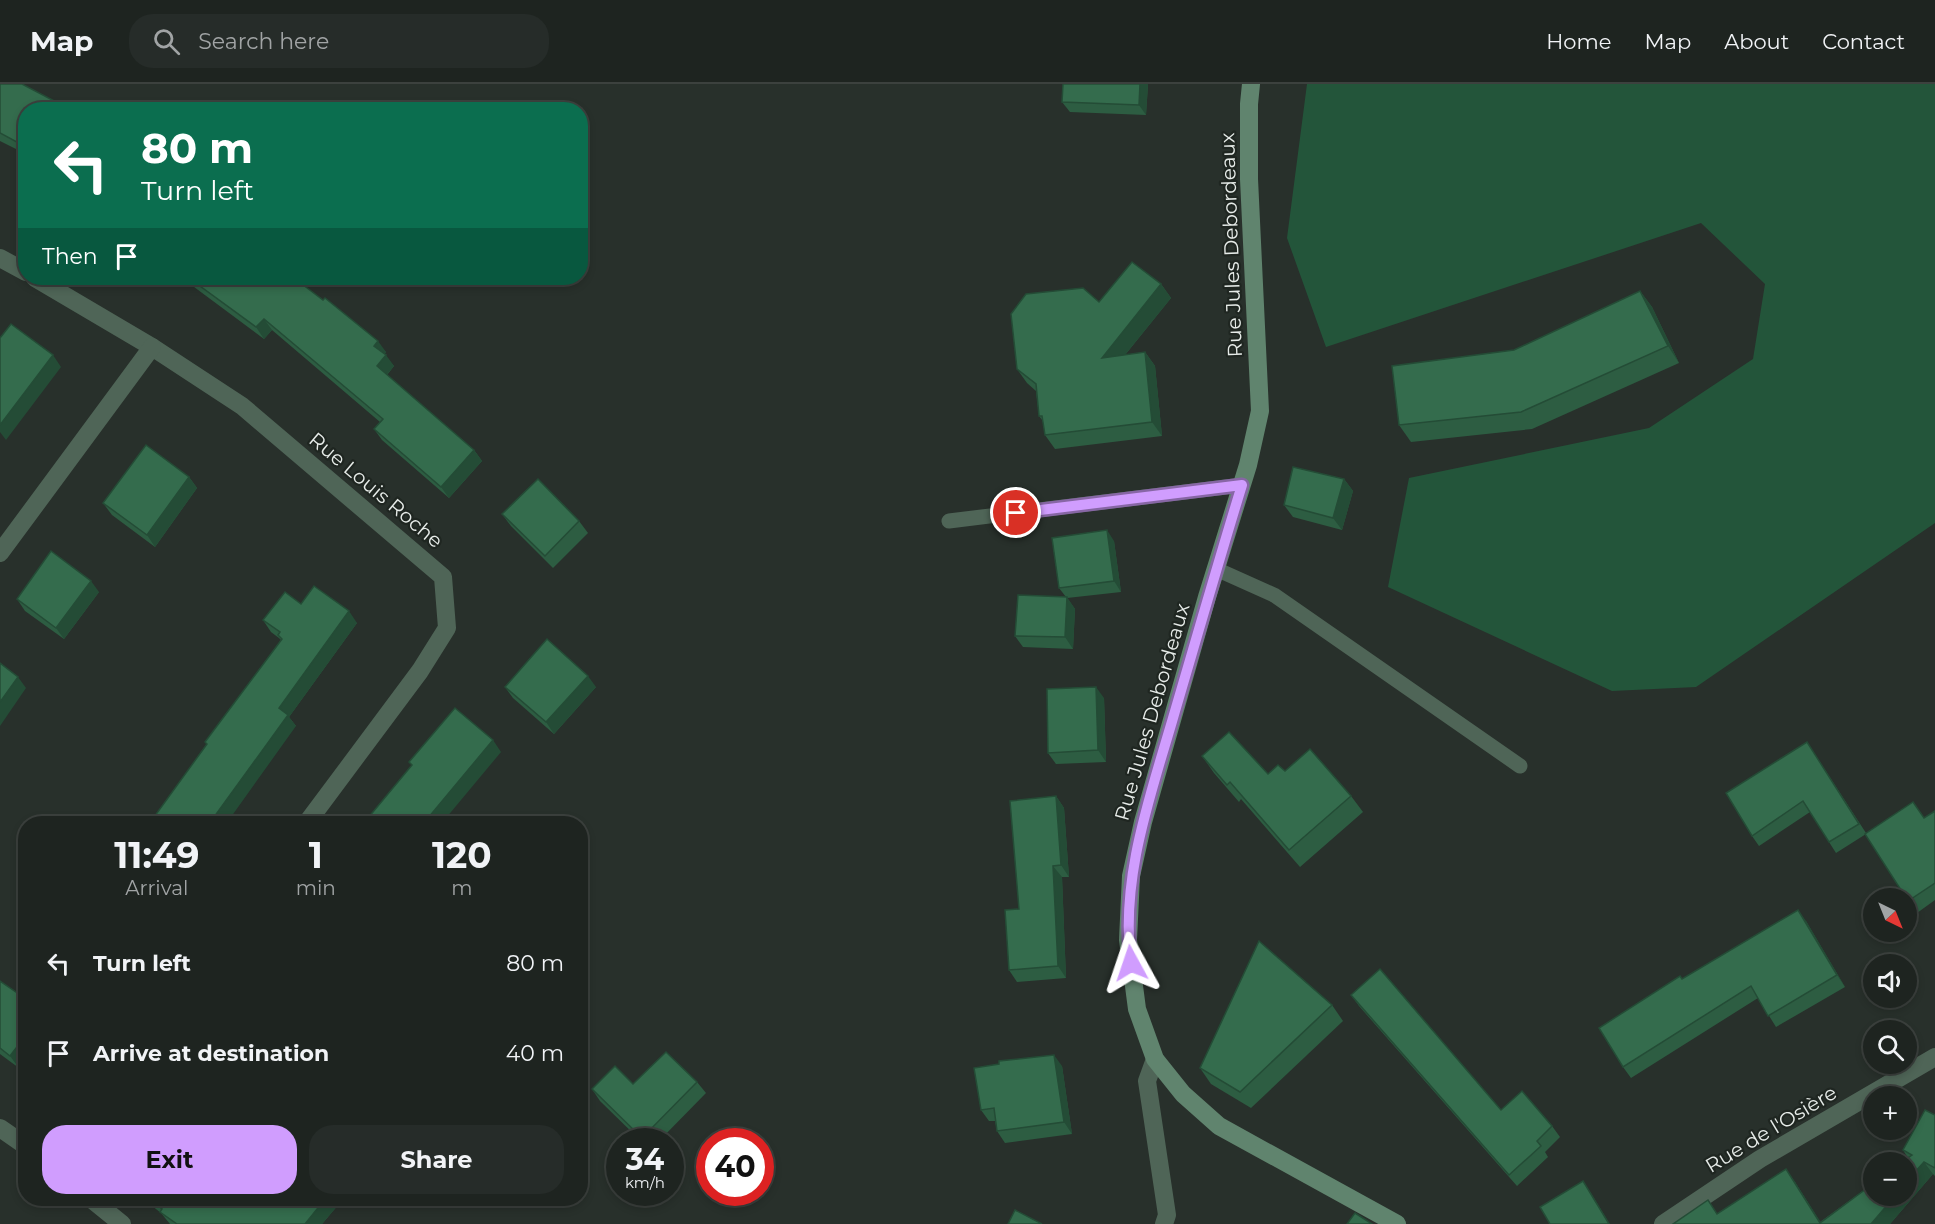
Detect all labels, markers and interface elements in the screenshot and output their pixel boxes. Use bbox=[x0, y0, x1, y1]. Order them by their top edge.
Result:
search box bbox=[129, 14, 549, 68]
text: Map bbox=[30, 24, 93, 58]
icon: search bbox=[150, 25, 183, 58]
text: Search here bbox=[198, 28, 329, 55]
text: Home bbox=[1546, 29, 1611, 54]
text: Map bbox=[1644, 29, 1691, 54]
text: About bbox=[1724, 29, 1789, 54]
text: Contact bbox=[1822, 29, 1905, 54]
text: 80 m bbox=[141, 122, 253, 174]
icon: left bbox=[42, 126, 120, 204]
street label: Rue Jules Debordeaux bbox=[1215, 132, 1247, 358]
text: Turn left bbox=[141, 174, 254, 207]
icon: arrive bbox=[110, 240, 143, 273]
text: Then bbox=[42, 243, 98, 270]
street label: Rue Louis Roche bbox=[304, 427, 448, 553]
pin bbox=[990, 487, 1041, 538]
icon: arrive bbox=[999, 496, 1032, 529]
street label: Rue Jules Debordeaux bbox=[1109, 600, 1195, 823]
text: 11:49 bbox=[114, 833, 199, 877]
text: 1 bbox=[309, 833, 323, 877]
text: 120 bbox=[432, 833, 492, 877]
text: Arrival bbox=[125, 876, 188, 900]
text: min bbox=[296, 876, 336, 900]
text: m bbox=[451, 876, 473, 900]
north arrow bbox=[1863, 888, 1917, 942]
map controls bbox=[1863, 888, 1917, 1206]
position arrow bbox=[1099, 931, 1163, 995]
icon: left bbox=[42, 947, 75, 980]
text: Turn left bbox=[93, 950, 191, 977]
text: 80 m bbox=[506, 950, 564, 977]
button: sound bbox=[1863, 954, 1917, 1008]
button: search bbox=[1863, 1020, 1917, 1074]
icon: arrive bbox=[42, 1037, 75, 1070]
text: Arrive at destination bbox=[93, 1040, 329, 1067]
text: 40 m bbox=[506, 1040, 564, 1067]
street label: Rue de l'Osière bbox=[1701, 1080, 1841, 1178]
button: + bbox=[1863, 1086, 1917, 1140]
button: Exit bbox=[42, 1125, 297, 1194]
button: Share bbox=[309, 1125, 564, 1194]
speed limit sign: 40 bbox=[696, 1128, 774, 1206]
text: 34 bbox=[626, 1141, 664, 1178]
button: − bbox=[1863, 1152, 1917, 1206]
text: km/h bbox=[625, 1173, 665, 1192]

